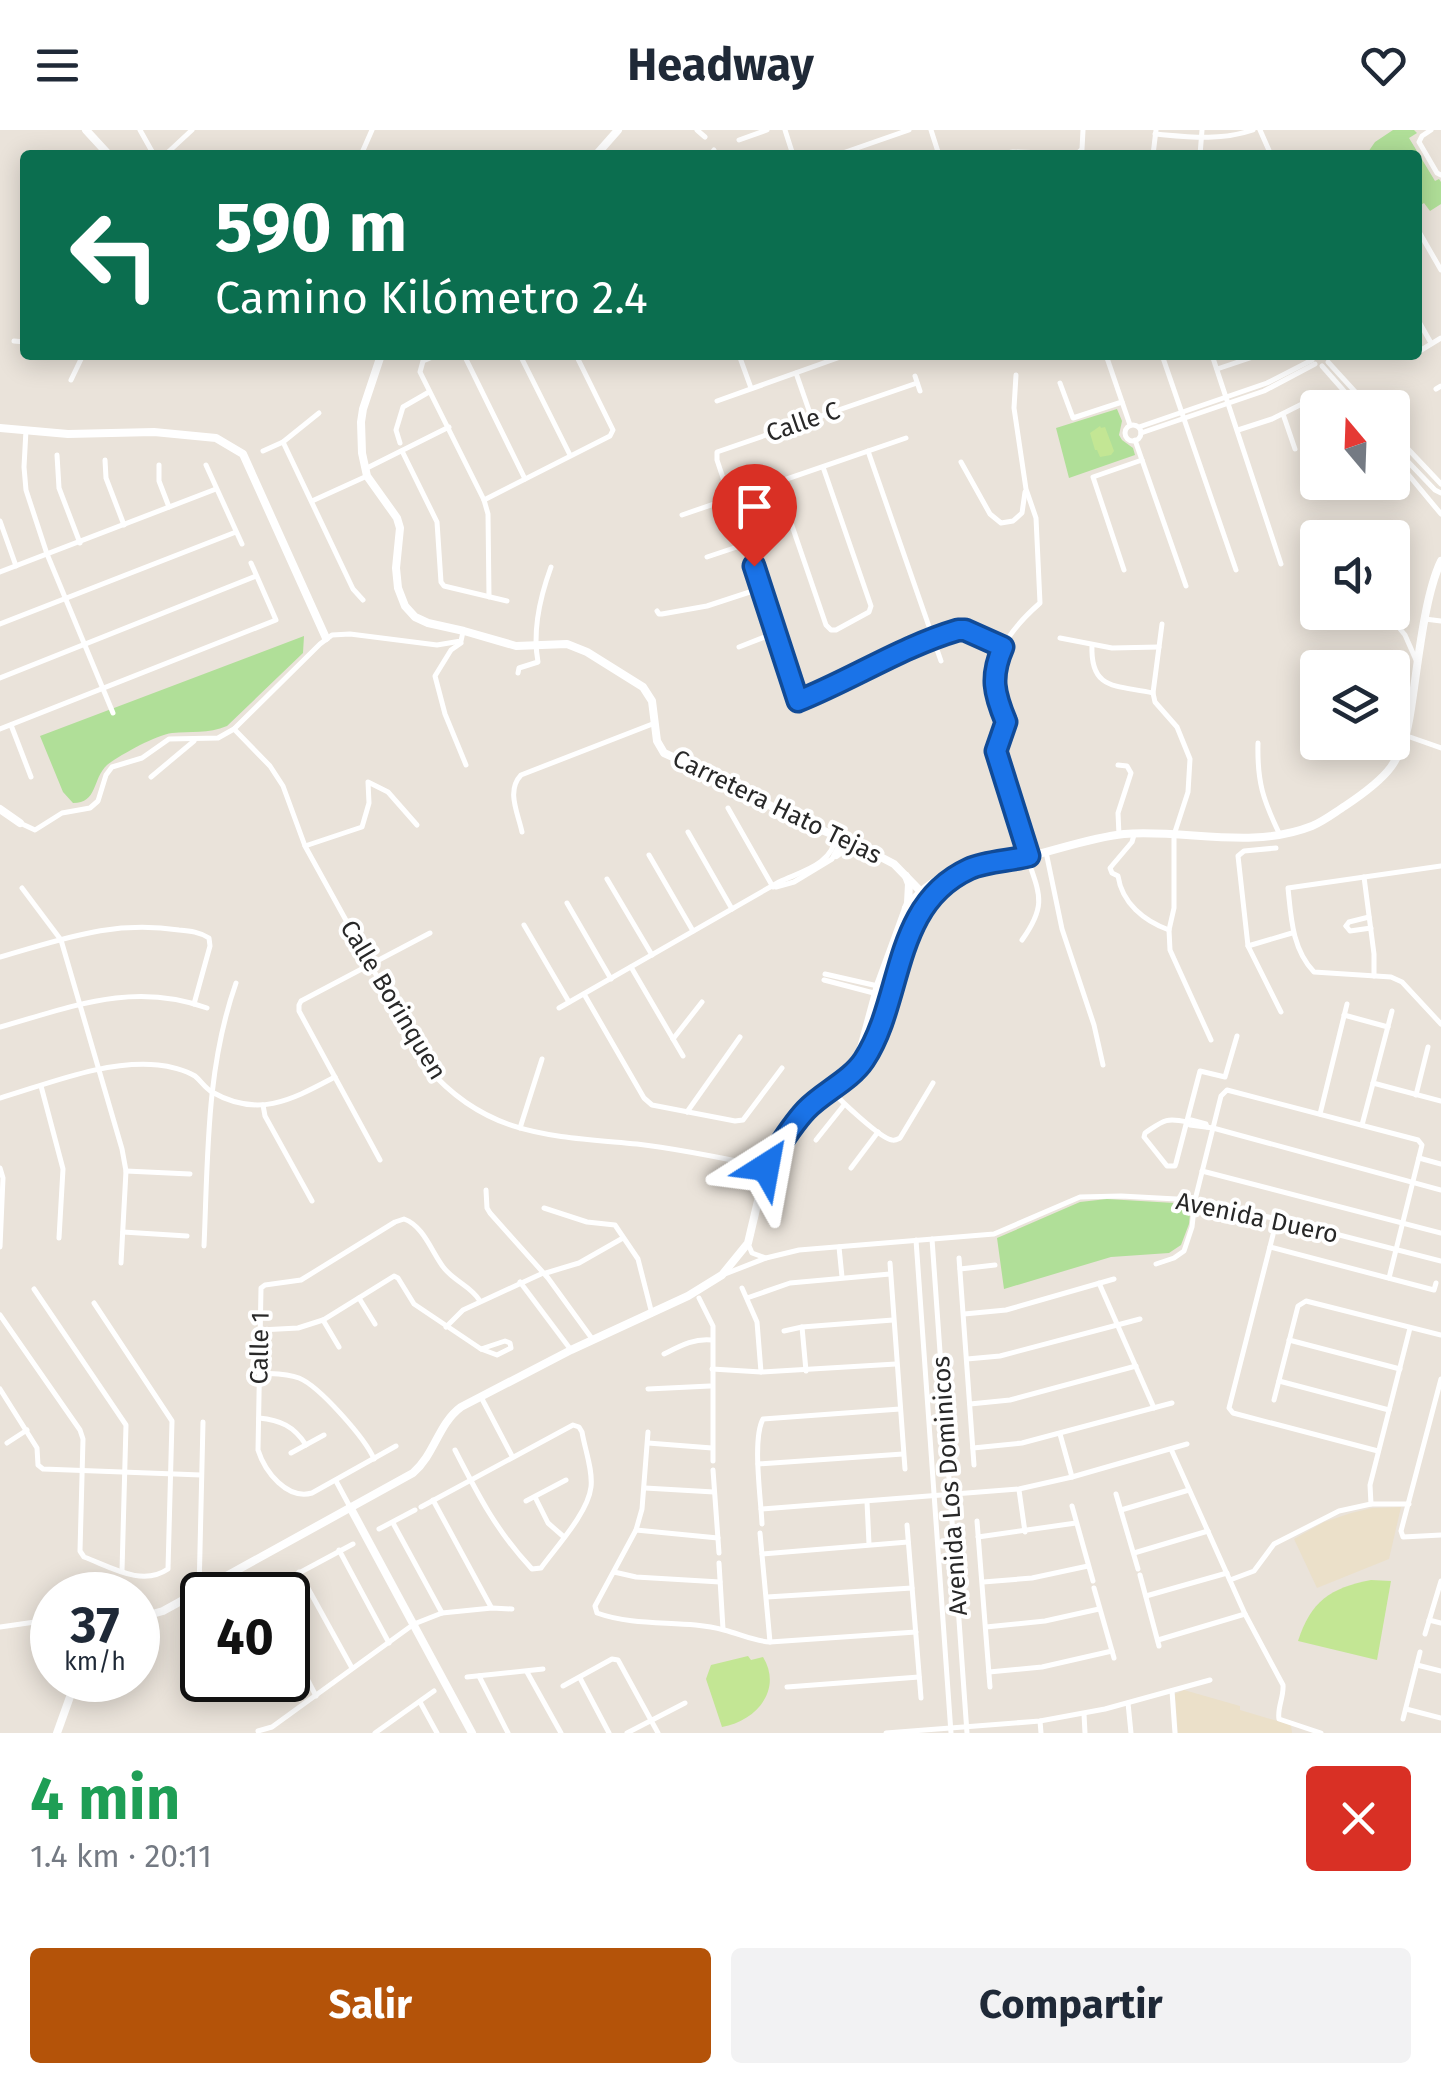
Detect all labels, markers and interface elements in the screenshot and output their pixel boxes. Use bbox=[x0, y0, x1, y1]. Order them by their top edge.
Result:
icon: menu bbox=[30, 38, 85, 93]
text: Headway bbox=[627, 38, 814, 92]
icon: heart bbox=[1356, 38, 1411, 93]
text: 590 m bbox=[215, 186, 407, 270]
icon: left bbox=[50, 190, 180, 320]
text: Camino Kilómetro 2.4 bbox=[215, 271, 648, 325]
north arrow bbox=[1300, 390, 1410, 500]
map controls bbox=[1300, 390, 1410, 760]
street label: Calle C bbox=[762, 395, 844, 449]
pin bbox=[712, 464, 797, 567]
icon: arrive bbox=[727, 479, 782, 534]
button: sound bbox=[1300, 520, 1410, 630]
button: layers bbox=[1300, 650, 1410, 760]
street label: Carretera Hato Tejas bbox=[668, 743, 886, 871]
street label: Calle Borinquen bbox=[334, 915, 452, 1085]
position arrow bbox=[714, 1115, 818, 1219]
street label: Avenida Duero bbox=[1173, 1186, 1341, 1250]
street label: Calle 1 bbox=[244, 1311, 276, 1385]
street label: Avenida Los Dominicos bbox=[926, 1355, 974, 1617]
speed limit sign: 40 bbox=[180, 1572, 310, 1702]
text: 37 bbox=[70, 1595, 120, 1655]
text: km/h bbox=[64, 1647, 126, 1677]
text: 4 min bbox=[30, 1763, 180, 1835]
button: close bbox=[1306, 1766, 1411, 1871]
text: 1.4 km · 20:11 bbox=[30, 1837, 212, 1875]
button: Salir bbox=[30, 1948, 711, 2063]
button: Compartir bbox=[731, 1948, 1411, 2063]

